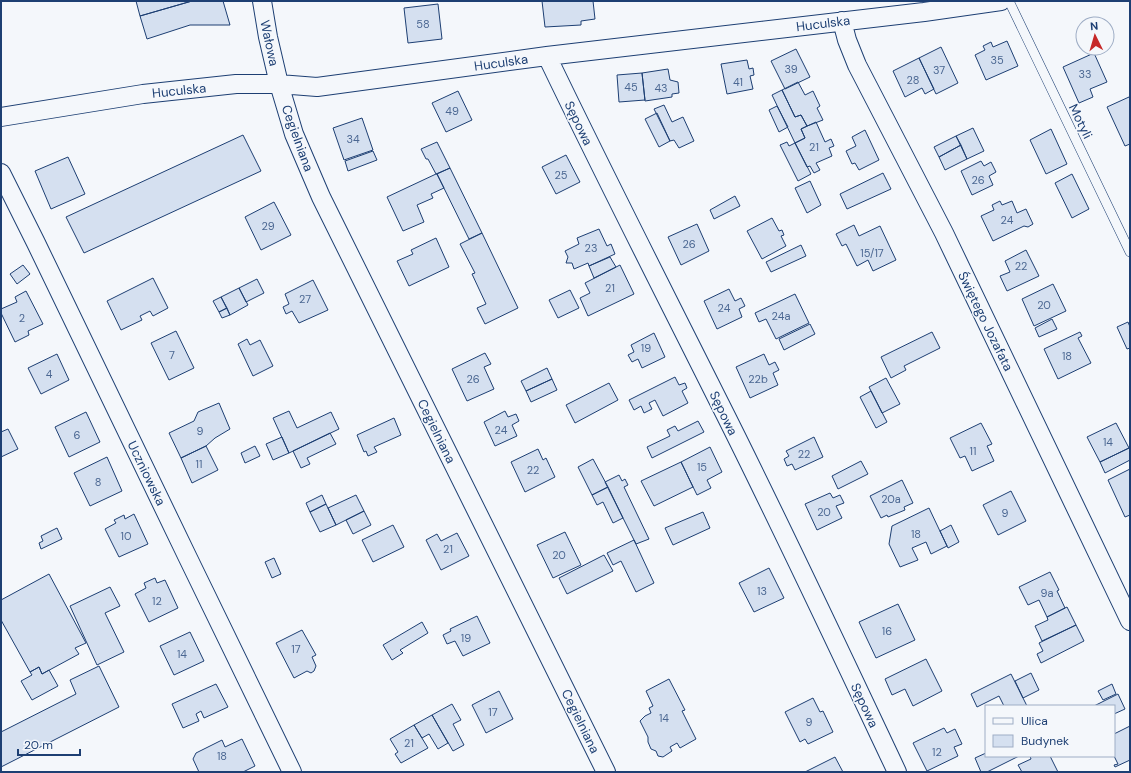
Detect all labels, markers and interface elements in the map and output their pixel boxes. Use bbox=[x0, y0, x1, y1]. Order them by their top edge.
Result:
street label: Huculska bbox=[795, 12, 851, 35]
north arrow bbox=[1075, 16, 1115, 56]
house number: 58 bbox=[416, 17, 430, 31]
street label: Wałowa bbox=[256, 19, 283, 68]
text: N bbox=[1090, 19, 1099, 33]
street label: Huculska bbox=[473, 50, 529, 75]
house number: 35 bbox=[990, 53, 1004, 67]
house number: 39 bbox=[784, 62, 798, 76]
house number: 37 bbox=[933, 63, 945, 77]
house number: 33 bbox=[1078, 67, 1092, 81]
house number: 28 bbox=[907, 73, 919, 87]
house number: 41 bbox=[733, 75, 743, 89]
street label: Huculska bbox=[151, 79, 207, 102]
house number: 45 bbox=[624, 80, 638, 94]
house number: 43 bbox=[654, 81, 668, 95]
street label: Sępowa bbox=[561, 98, 597, 148]
street label: Motyli bbox=[1065, 101, 1096, 141]
street label: Cegielniana bbox=[278, 103, 317, 174]
house number: 49 bbox=[445, 104, 459, 118]
house number: 34 bbox=[346, 132, 360, 146]
house number: 21 bbox=[809, 140, 819, 154]
house number: 25 bbox=[554, 168, 568, 182]
house number: 26 bbox=[971, 173, 985, 187]
house number: 24 bbox=[1001, 213, 1014, 227]
house number: 29 bbox=[261, 219, 275, 233]
house number: 26 bbox=[682, 237, 696, 251]
house number: 23 bbox=[585, 241, 597, 255]
house number: 15/17 bbox=[860, 246, 884, 260]
house number: 22 bbox=[1015, 259, 1027, 273]
street label: Świętego Jozafata bbox=[954, 269, 1017, 374]
house number: 21 bbox=[605, 281, 615, 295]
house number: 27 bbox=[299, 292, 311, 306]
house number: 20 bbox=[1037, 298, 1051, 312]
house number: 24 bbox=[718, 301, 731, 315]
house number: 24a bbox=[772, 309, 790, 323]
house number: 2 bbox=[19, 311, 25, 325]
house number: 19 bbox=[641, 341, 651, 355]
house number: 7 bbox=[169, 348, 175, 362]
house number: 18 bbox=[1062, 349, 1072, 363]
house number: 4 bbox=[46, 367, 53, 381]
house number: 26 bbox=[466, 372, 480, 386]
house number: 22b bbox=[748, 372, 768, 386]
street label: Sępowa bbox=[706, 388, 742, 438]
street label: Cegielniana bbox=[414, 396, 459, 466]
house number: 24 bbox=[495, 423, 508, 437]
house number: 9 bbox=[197, 424, 204, 438]
house number: 6 bbox=[74, 428, 81, 442]
house number: 14 bbox=[1103, 435, 1113, 449]
street label: Uczniowska bbox=[124, 438, 170, 508]
house number: 11 bbox=[970, 444, 976, 458]
house number: 22 bbox=[798, 447, 810, 461]
house number: 11 bbox=[196, 457, 202, 471]
house number: 15 bbox=[697, 460, 707, 474]
house number: 22 bbox=[527, 463, 539, 477]
house number: 8 bbox=[95, 475, 101, 489]
house number: 20a bbox=[881, 492, 901, 506]
house number: 20 bbox=[817, 505, 831, 519]
house number: 9 bbox=[1002, 506, 1009, 520]
house number: 18 bbox=[911, 527, 921, 541]
house number: 10 bbox=[121, 529, 131, 543]
house number: 21 bbox=[443, 542, 453, 556]
house number: 20 bbox=[552, 548, 566, 562]
house number: 13 bbox=[757, 584, 767, 598]
house number: 9a bbox=[1041, 586, 1053, 600]
house number: 12 bbox=[152, 594, 162, 608]
house number: 16 bbox=[882, 624, 892, 638]
house number: 19 bbox=[461, 631, 471, 645]
house number: 17 bbox=[291, 642, 301, 656]
house number: 14 bbox=[177, 647, 187, 661]
street label: Sępowa bbox=[847, 680, 882, 730]
street label: Cegielniana bbox=[558, 686, 603, 756]
house number: 17 bbox=[488, 705, 498, 719]
legend bbox=[985, 705, 1115, 757]
house number: 14 bbox=[659, 711, 669, 725]
text: Ulica bbox=[1021, 713, 1048, 729]
house number: 9 bbox=[806, 715, 813, 729]
scale bar bbox=[18, 731, 80, 757]
text: Budynek bbox=[1021, 733, 1069, 749]
house number: 21 bbox=[404, 736, 414, 750]
text: 20 m bbox=[24, 737, 53, 753]
house number: 12 bbox=[932, 745, 942, 759]
house number: 18 bbox=[217, 749, 227, 763]

